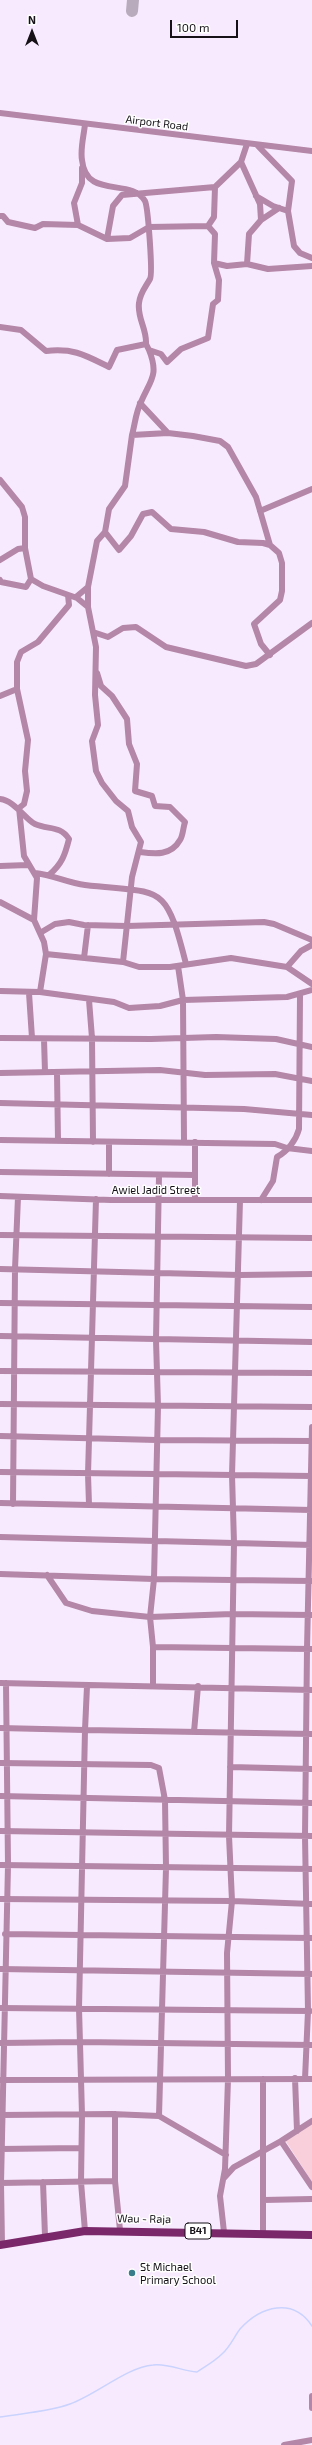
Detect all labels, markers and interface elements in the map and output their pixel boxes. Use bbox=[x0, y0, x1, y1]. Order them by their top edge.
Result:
north arrow bbox=[12, 12, 52, 52]
scale bar bbox=[172, 12, 240, 38]
text: N bbox=[28, 13, 36, 26]
text: 100 m bbox=[177, 20, 209, 34]
street label: Airport Road bbox=[125, 113, 189, 133]
street label: Awiel Jadid Street bbox=[112, 1183, 200, 1197]
street label: Wau - Raja bbox=[117, 2212, 171, 2226]
road number: B41 bbox=[185, 2223, 211, 2239]
place label: St Michael Primary School bbox=[140, 2260, 216, 2286]
marker: St Michael Primary School bbox=[127, 2268, 137, 2278]

